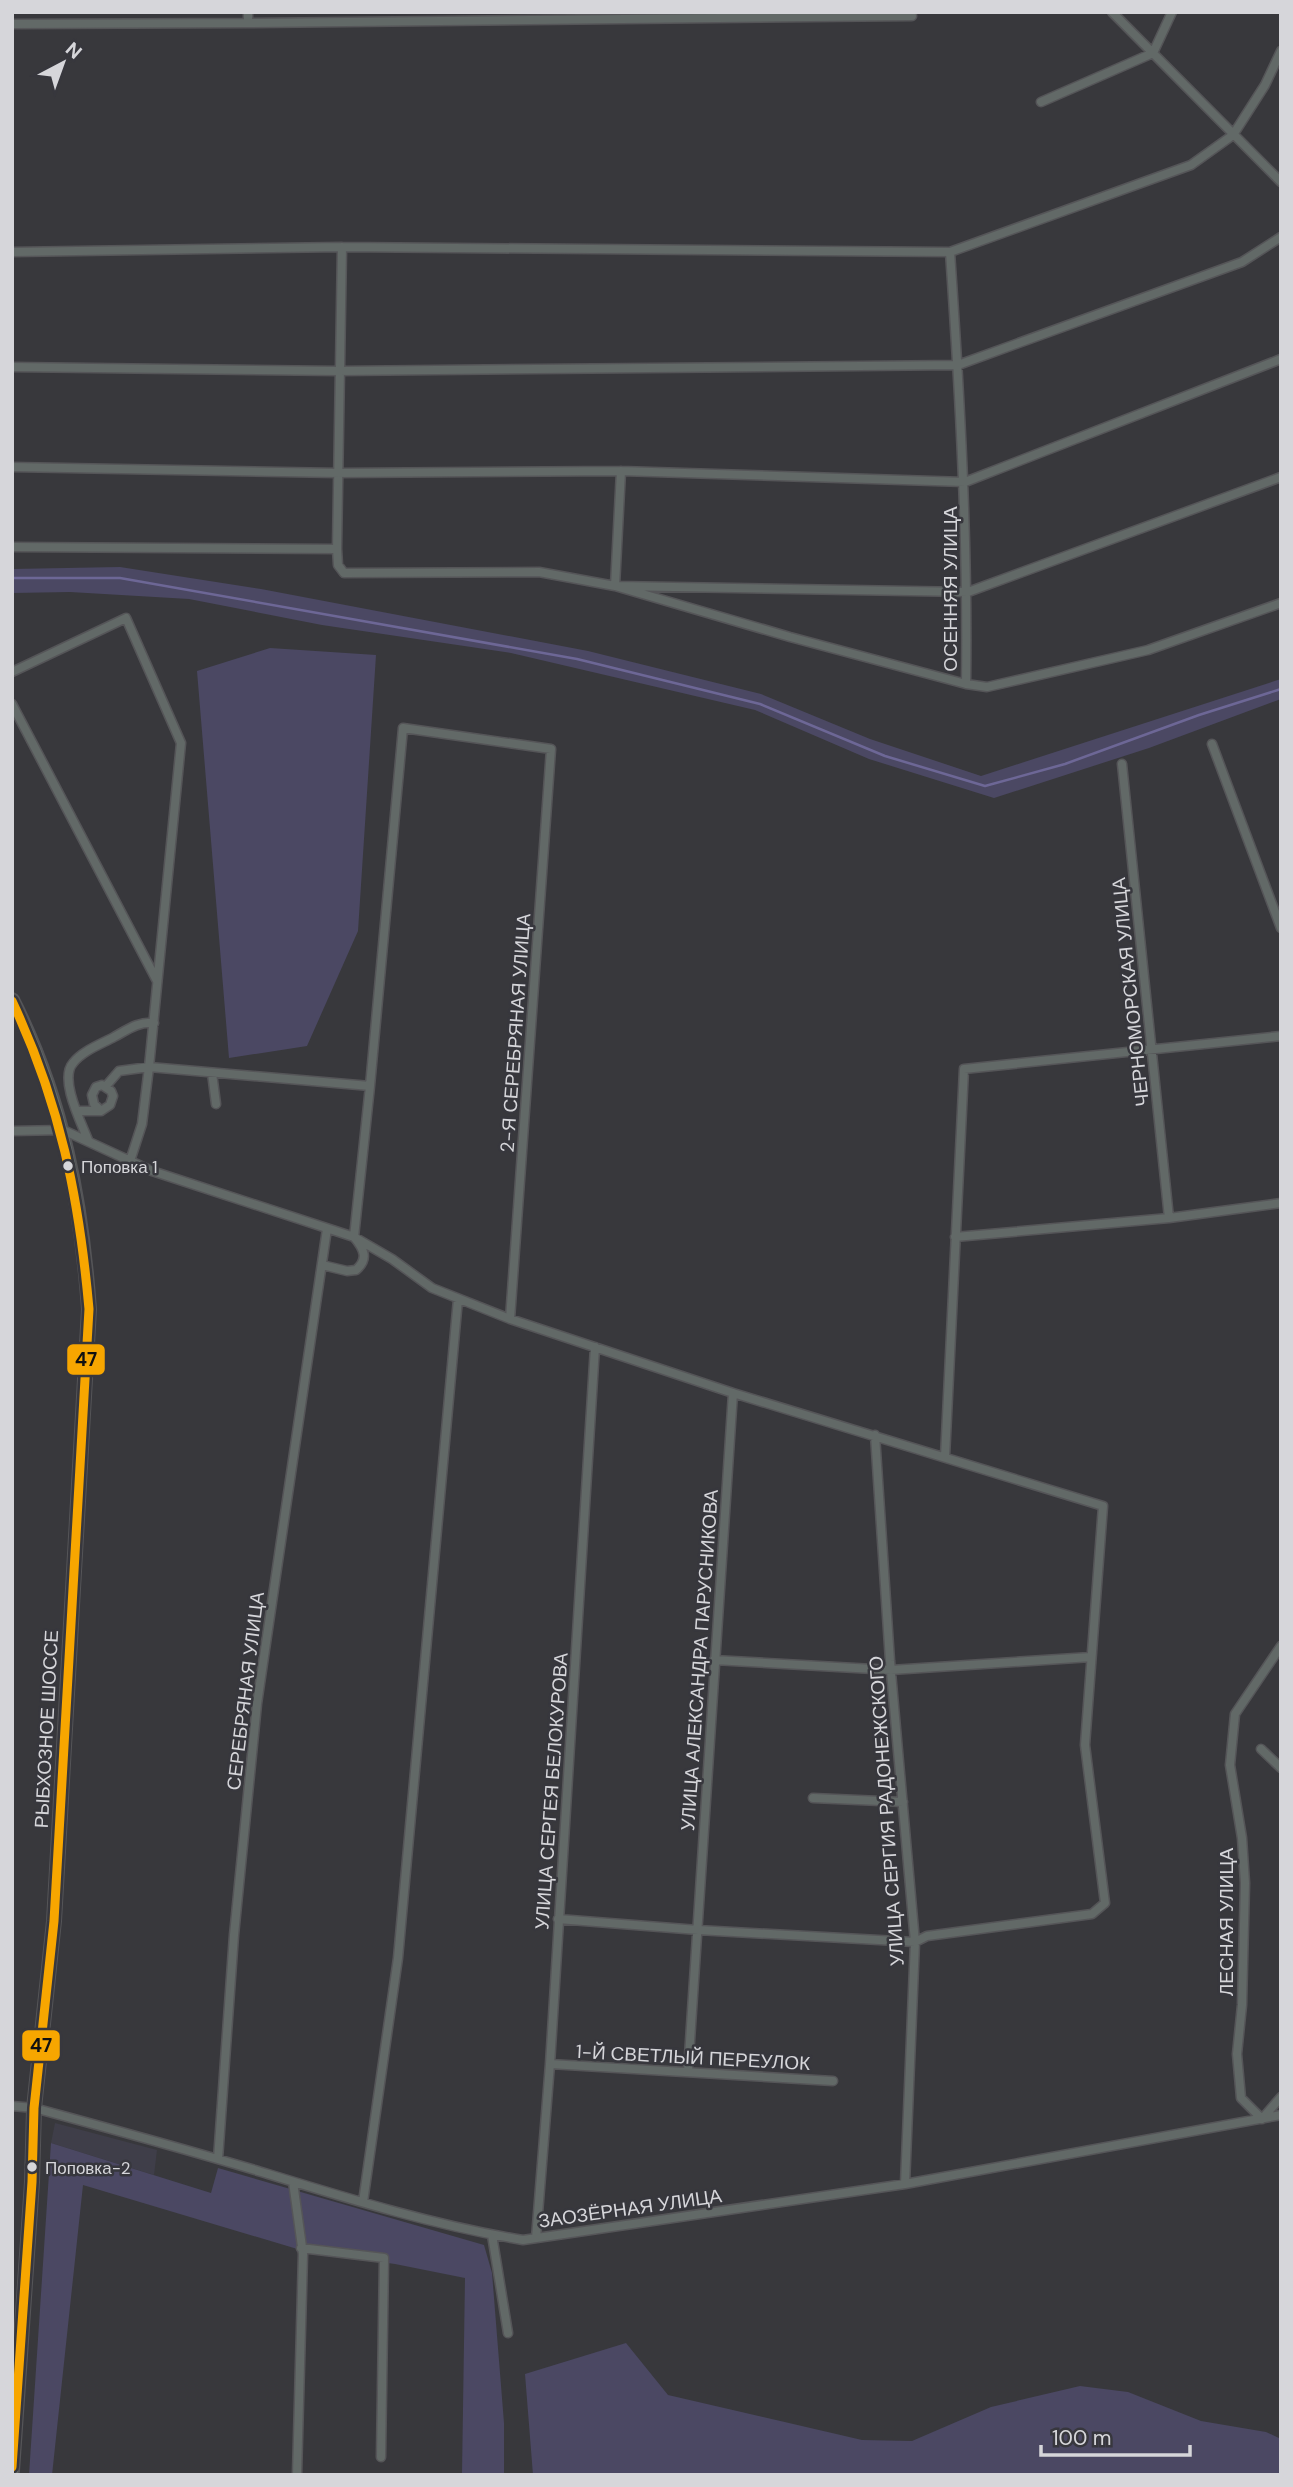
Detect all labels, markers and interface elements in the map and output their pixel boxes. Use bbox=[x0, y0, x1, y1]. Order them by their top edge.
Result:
north arrow bbox=[28, 28, 98, 98]
text: N bbox=[60, 37, 87, 65]
street label: ОСЕННЯЯ УЛИЦА bbox=[938, 506, 963, 672]
street label: ЧЕРНОМОРСКАЯ УЛИЦА bbox=[1106, 876, 1155, 1108]
street label: 2-Я СЕРЕБРЯНАЯ УЛИЦА bbox=[495, 912, 536, 1153]
place label: Поповка 1 bbox=[81, 1156, 157, 1178]
marker: Поповка 1 bbox=[61, 1159, 75, 1173]
line badge: 47 bbox=[66, 1343, 106, 1376]
text: 47 bbox=[75, 1347, 97, 1372]
street label: УЛИЦА АЛЕКСАНДРА ПАРУСНИКОВА bbox=[675, 1488, 724, 1832]
street label: СЕРЕБРЯНАЯ УЛИЦА bbox=[221, 1590, 270, 1792]
street label: РЫБХОЗНОЕ ШОССЕ bbox=[29, 1629, 64, 1829]
street label: УЛИЦА СЕРГЕЯ БЕЛОКУРОВА bbox=[529, 1651, 574, 1930]
street label: УЛИЦА СЕРГИЯ РАДОНЕЖСКОГО bbox=[863, 1655, 910, 1967]
street label: ЛЕСНАЯ УЛИЦА bbox=[1214, 1848, 1239, 1996]
line badge: 47 bbox=[21, 2029, 61, 2062]
text: 47 bbox=[30, 2033, 52, 2058]
street label: 1-Й СВЕТЛЫЙ ПЕРЕУЛОК bbox=[575, 2039, 811, 2076]
place label: Поповка-2 bbox=[45, 2157, 131, 2179]
marker: Поповка-2 bbox=[25, 2160, 39, 2174]
street label: ЗАОЗЁРНАЯ УЛИЦА bbox=[537, 2183, 724, 2234]
scale bar bbox=[1041, 2414, 1190, 2458]
text: 100 m bbox=[1052, 2424, 1112, 2452]

